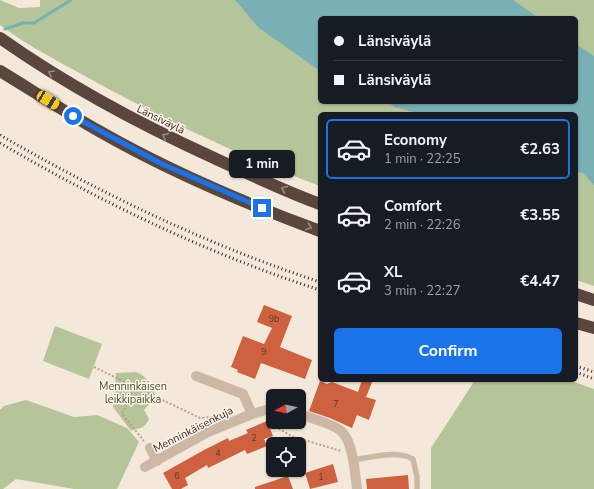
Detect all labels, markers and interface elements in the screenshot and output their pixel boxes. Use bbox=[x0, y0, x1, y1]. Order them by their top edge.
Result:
text: Länsiväylä bbox=[358, 31, 431, 51]
text: Länsiväylä bbox=[358, 70, 431, 90]
one-way arrow bbox=[48, 71, 55, 78]
car bbox=[35, 89, 61, 111]
street label: Länsiväylä bbox=[134, 101, 188, 138]
route start bbox=[64, 107, 82, 125]
text: Economy bbox=[384, 130, 447, 150]
icon: car bbox=[336, 131, 372, 167]
one-way arrow bbox=[162, 133, 170, 141]
text: €2.63 bbox=[520, 139, 560, 159]
callout: 1 min bbox=[229, 150, 295, 178]
text: 1 min · 22:25 bbox=[384, 150, 460, 168]
text: 1 min bbox=[245, 155, 279, 173]
one-way arrow bbox=[280, 186, 288, 194]
text: Comfort bbox=[384, 196, 441, 216]
icon: car bbox=[336, 197, 372, 233]
route end bbox=[253, 199, 271, 217]
text: €3.55 bbox=[520, 205, 560, 225]
text: 2 min · 22:26 bbox=[384, 216, 460, 234]
one-way arrow bbox=[305, 223, 312, 231]
text: XL bbox=[384, 262, 403, 282]
icon: car bbox=[336, 263, 372, 299]
text: €4.47 bbox=[520, 271, 560, 291]
text: 3 min · 22:27 bbox=[384, 282, 460, 300]
house number: 9b bbox=[269, 313, 279, 325]
button: Confirm bbox=[334, 328, 562, 374]
house number: 9 bbox=[261, 346, 267, 358]
park label: Menninkäisen leikkipaikka bbox=[99, 379, 167, 407]
north arrow bbox=[266, 389, 306, 429]
map controls bbox=[266, 389, 306, 477]
house number: 7 bbox=[333, 398, 339, 410]
street label: Menninkäisenkuja bbox=[151, 403, 236, 456]
house number: 2 bbox=[251, 432, 257, 444]
button: locate bbox=[266, 437, 306, 477]
house number: 4 bbox=[215, 447, 221, 459]
house number: 6 bbox=[174, 470, 180, 482]
house number: 1 bbox=[318, 471, 324, 483]

